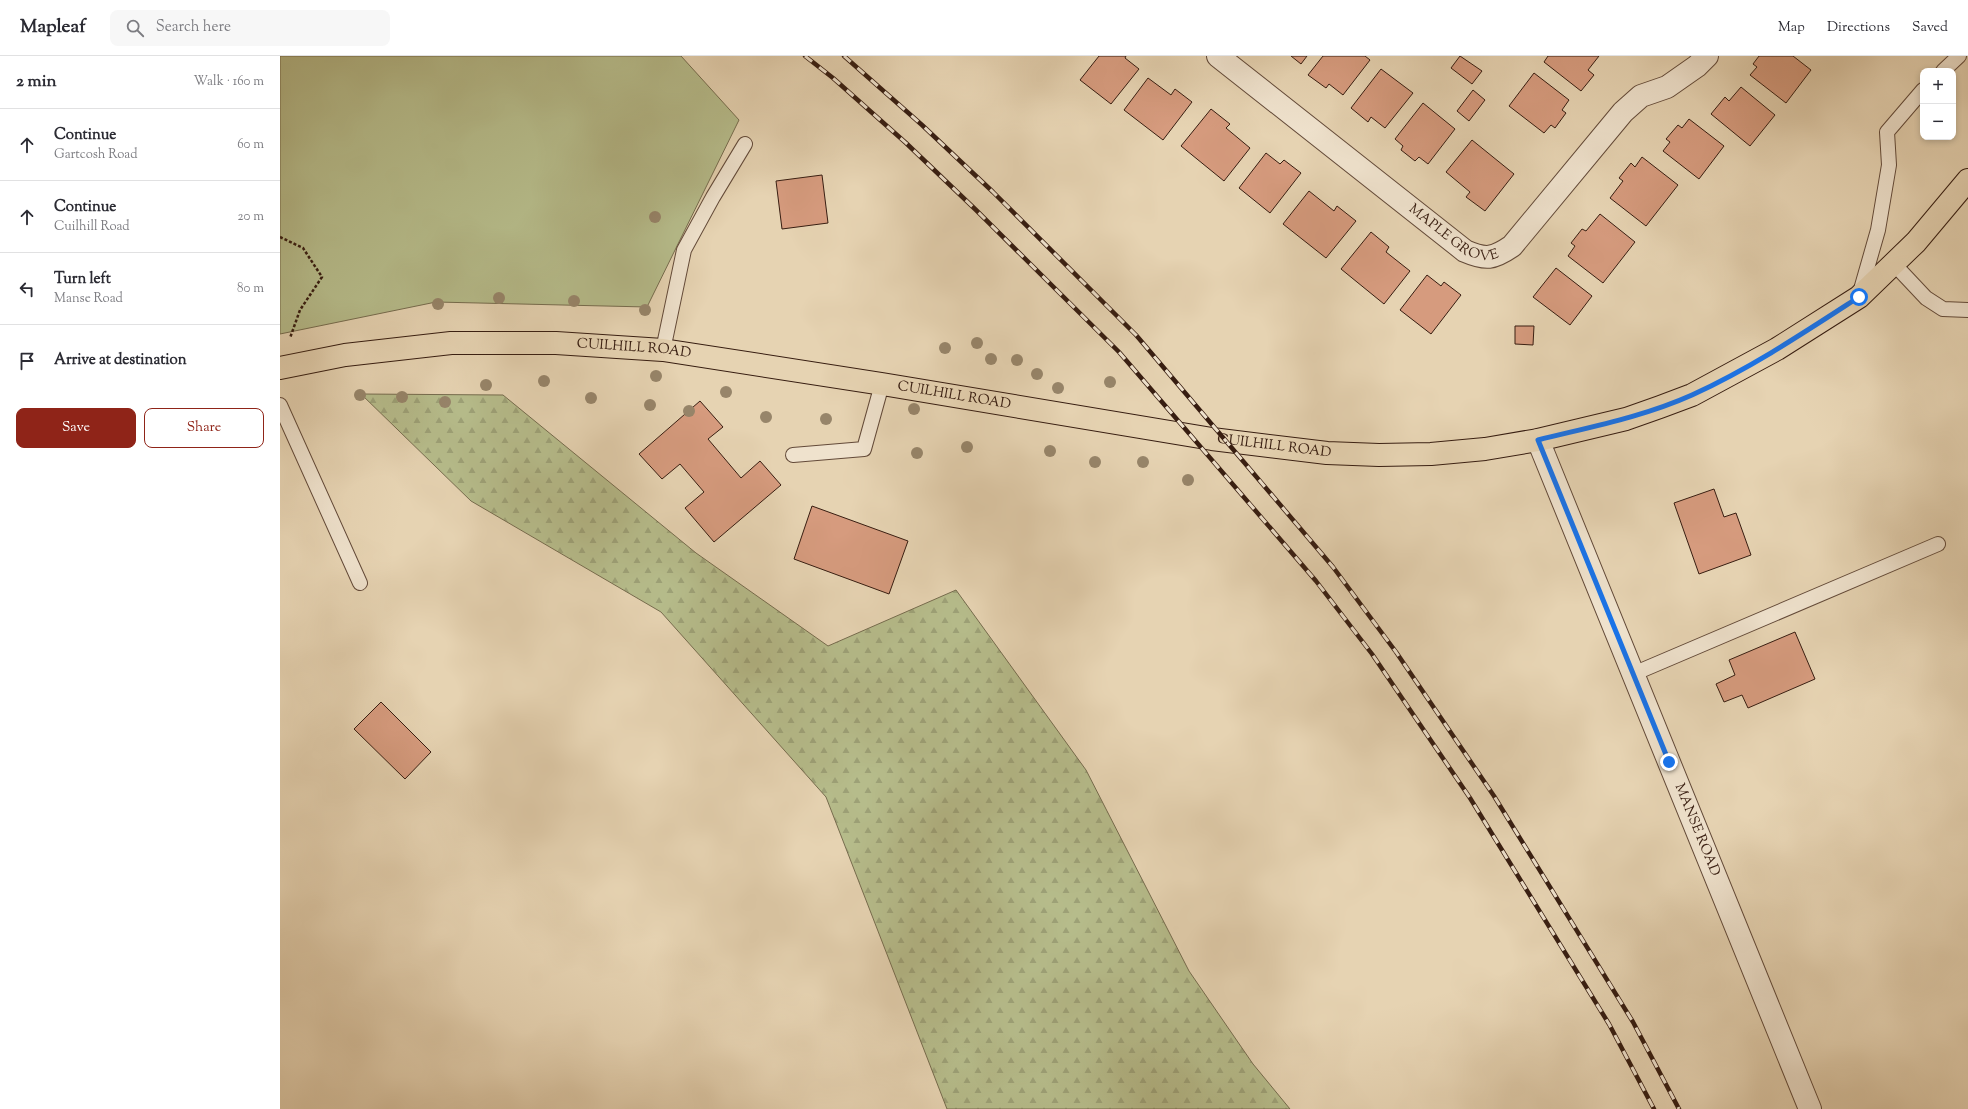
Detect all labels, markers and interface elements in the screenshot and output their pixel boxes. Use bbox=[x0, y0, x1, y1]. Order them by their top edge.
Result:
search box bbox=[110, 10, 390, 46]
text: Mapleaf bbox=[20, 14, 86, 41]
icon: search bbox=[124, 17, 146, 39]
text: Search here bbox=[156, 17, 231, 38]
text: Map bbox=[1778, 18, 1805, 38]
text: Directions bbox=[1827, 18, 1890, 38]
text: Saved bbox=[1912, 18, 1948, 38]
map controls bbox=[1920, 68, 1956, 140]
button: + bbox=[1920, 68, 1956, 104]
text: 2 min bbox=[16, 70, 57, 94]
text: Walk · 160 m bbox=[193, 73, 264, 91]
button: − bbox=[1920, 104, 1956, 140]
text: Continue bbox=[54, 125, 116, 146]
icon: ahead bbox=[16, 134, 38, 156]
text: 60 m bbox=[237, 136, 264, 154]
text: Gartcosh Road bbox=[54, 146, 138, 164]
text: Continue bbox=[54, 197, 116, 218]
street label: MAPLE GROVE bbox=[1404, 200, 1502, 267]
icon: ahead bbox=[16, 206, 38, 228]
text: 20 m bbox=[238, 208, 264, 226]
text: Cuilhill Road bbox=[54, 218, 130, 236]
text: Turn left bbox=[54, 269, 111, 290]
icon: left bbox=[16, 278, 38, 300]
text: 80 m bbox=[237, 280, 264, 298]
route start bbox=[1850, 288, 1868, 306]
text: Manse Road bbox=[54, 290, 123, 308]
street label: CUILHILL ROAD bbox=[576, 334, 692, 364]
icon: arrive bbox=[16, 350, 38, 372]
text: Arrive at destination bbox=[54, 350, 187, 371]
street label: CUILHILL ROAD bbox=[896, 377, 1012, 415]
button: Save bbox=[16, 408, 136, 448]
button: Share bbox=[144, 408, 264, 448]
street label: CUILHILL ROAD bbox=[1216, 430, 1332, 463]
route end bbox=[1660, 753, 1678, 771]
street label: MANSE ROAD bbox=[1669, 781, 1724, 879]

